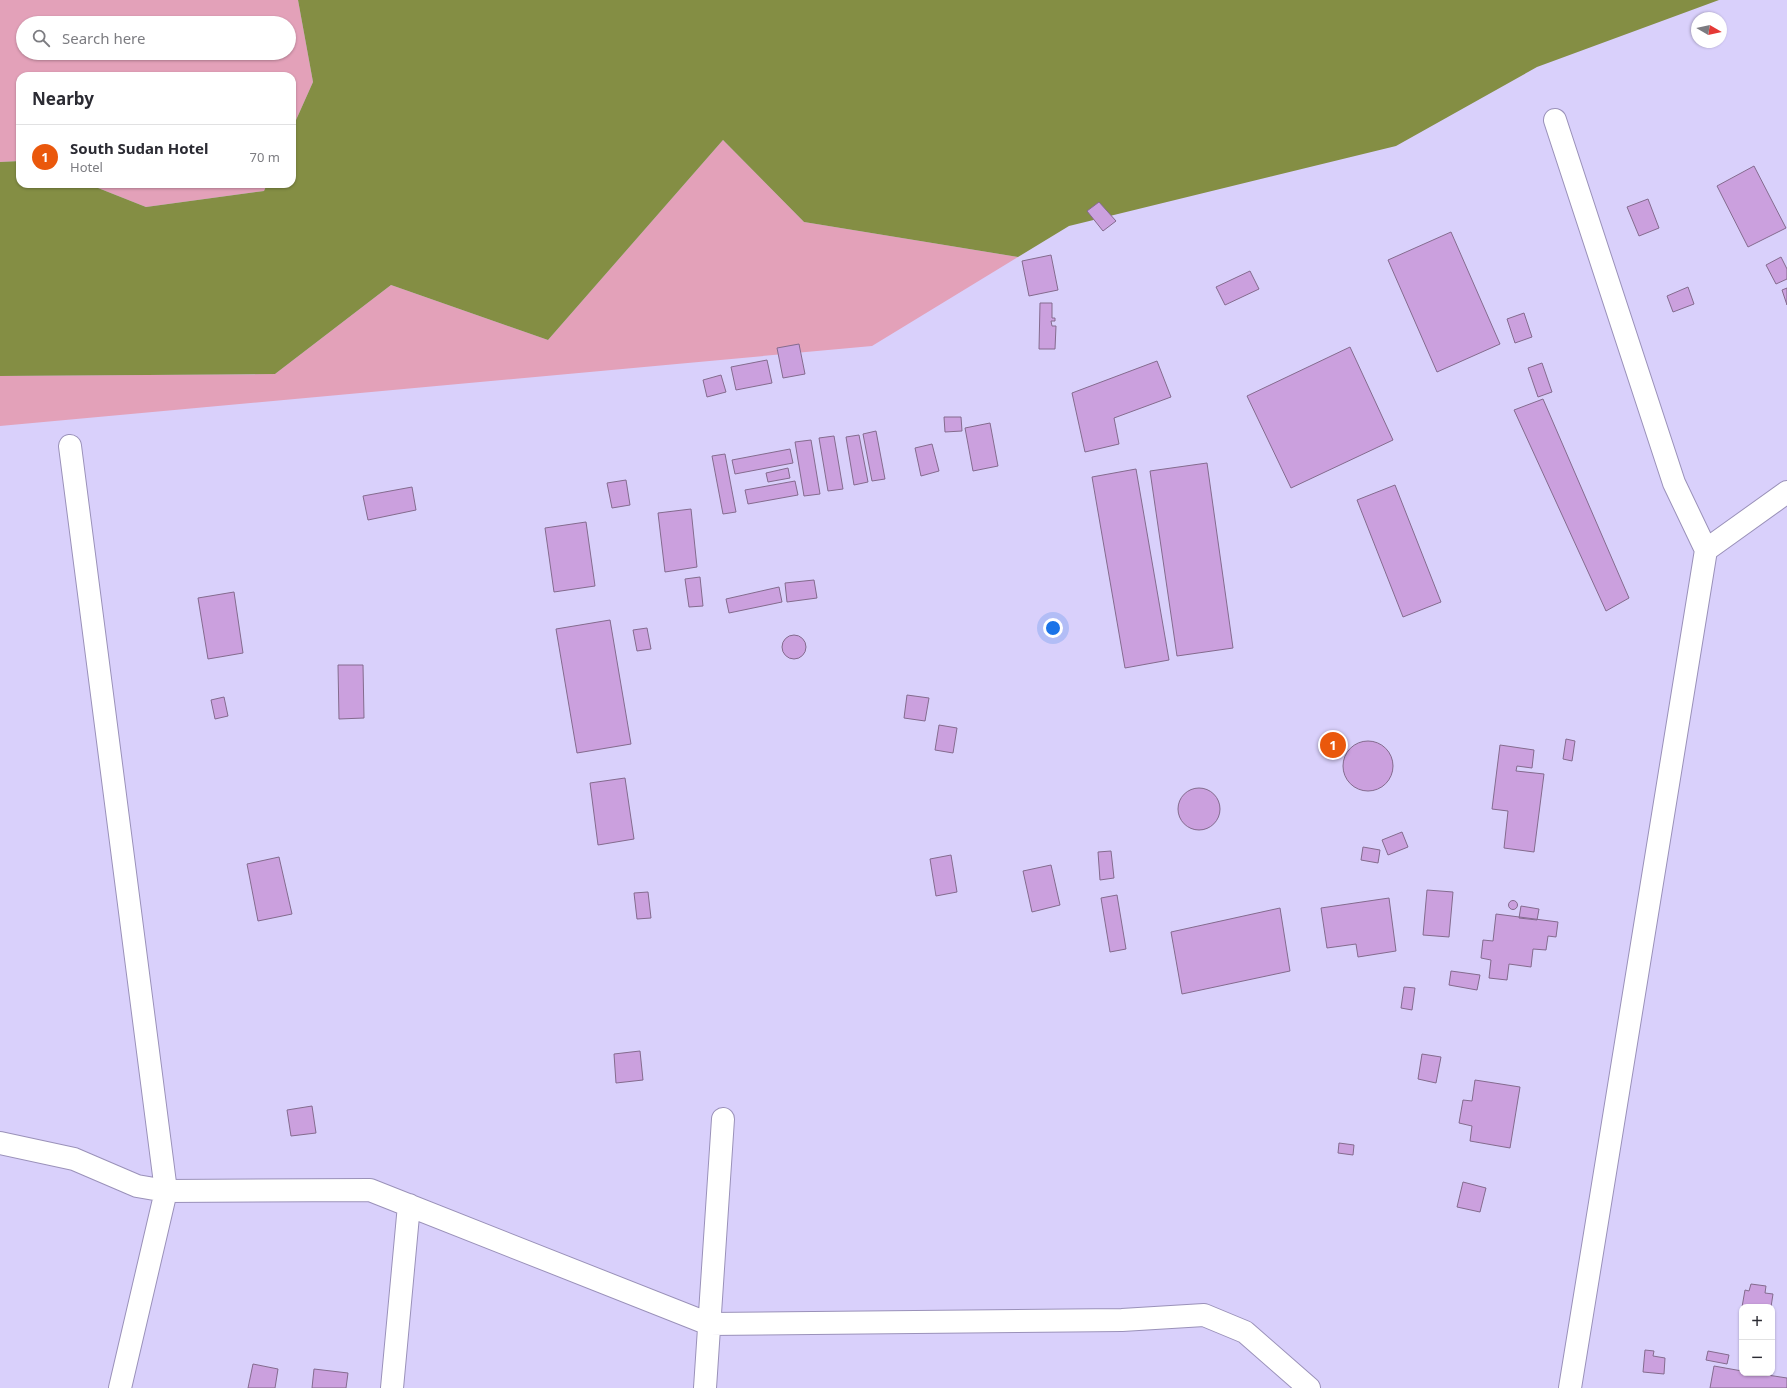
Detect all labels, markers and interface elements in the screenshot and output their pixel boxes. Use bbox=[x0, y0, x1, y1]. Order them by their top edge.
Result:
north arrow bbox=[1691, 12, 1727, 48]
search box bbox=[16, 16, 296, 60]
icon: search bbox=[30, 27, 52, 49]
text: Search here bbox=[62, 28, 145, 48]
text: Nearby bbox=[32, 87, 94, 110]
text: South Sudan Hotel bbox=[70, 138, 208, 158]
text: 1 bbox=[41, 148, 49, 166]
text: 70 m bbox=[250, 148, 280, 166]
text: Hotel bbox=[70, 158, 103, 176]
your location bbox=[1043, 618, 1063, 638]
pin: 1 bbox=[1320, 730, 1346, 760]
map controls bbox=[1739, 1304, 1775, 1376]
button: + bbox=[1739, 1304, 1775, 1340]
button: − bbox=[1739, 1340, 1775, 1376]

